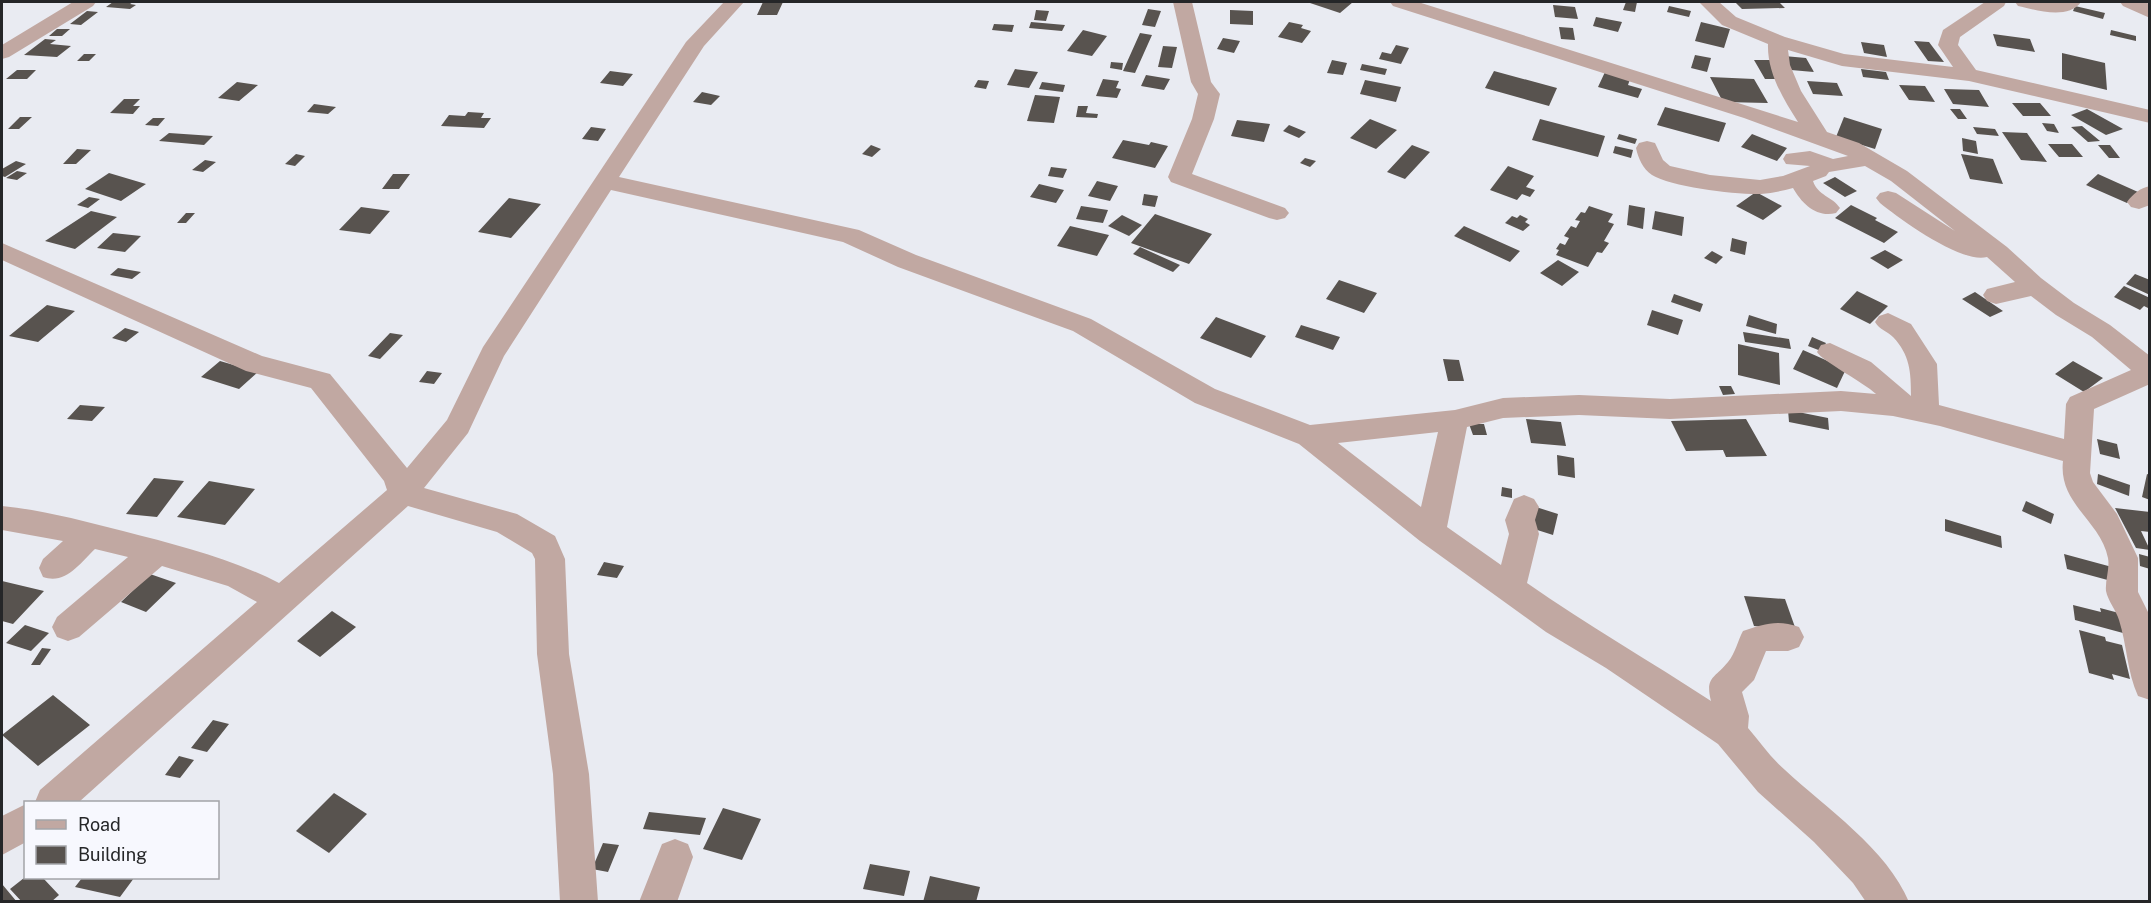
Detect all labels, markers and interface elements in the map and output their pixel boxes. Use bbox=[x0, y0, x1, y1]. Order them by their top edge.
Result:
legend bbox=[24, 801, 219, 879]
text: Road bbox=[78, 814, 121, 835]
text: Building bbox=[78, 844, 147, 865]

